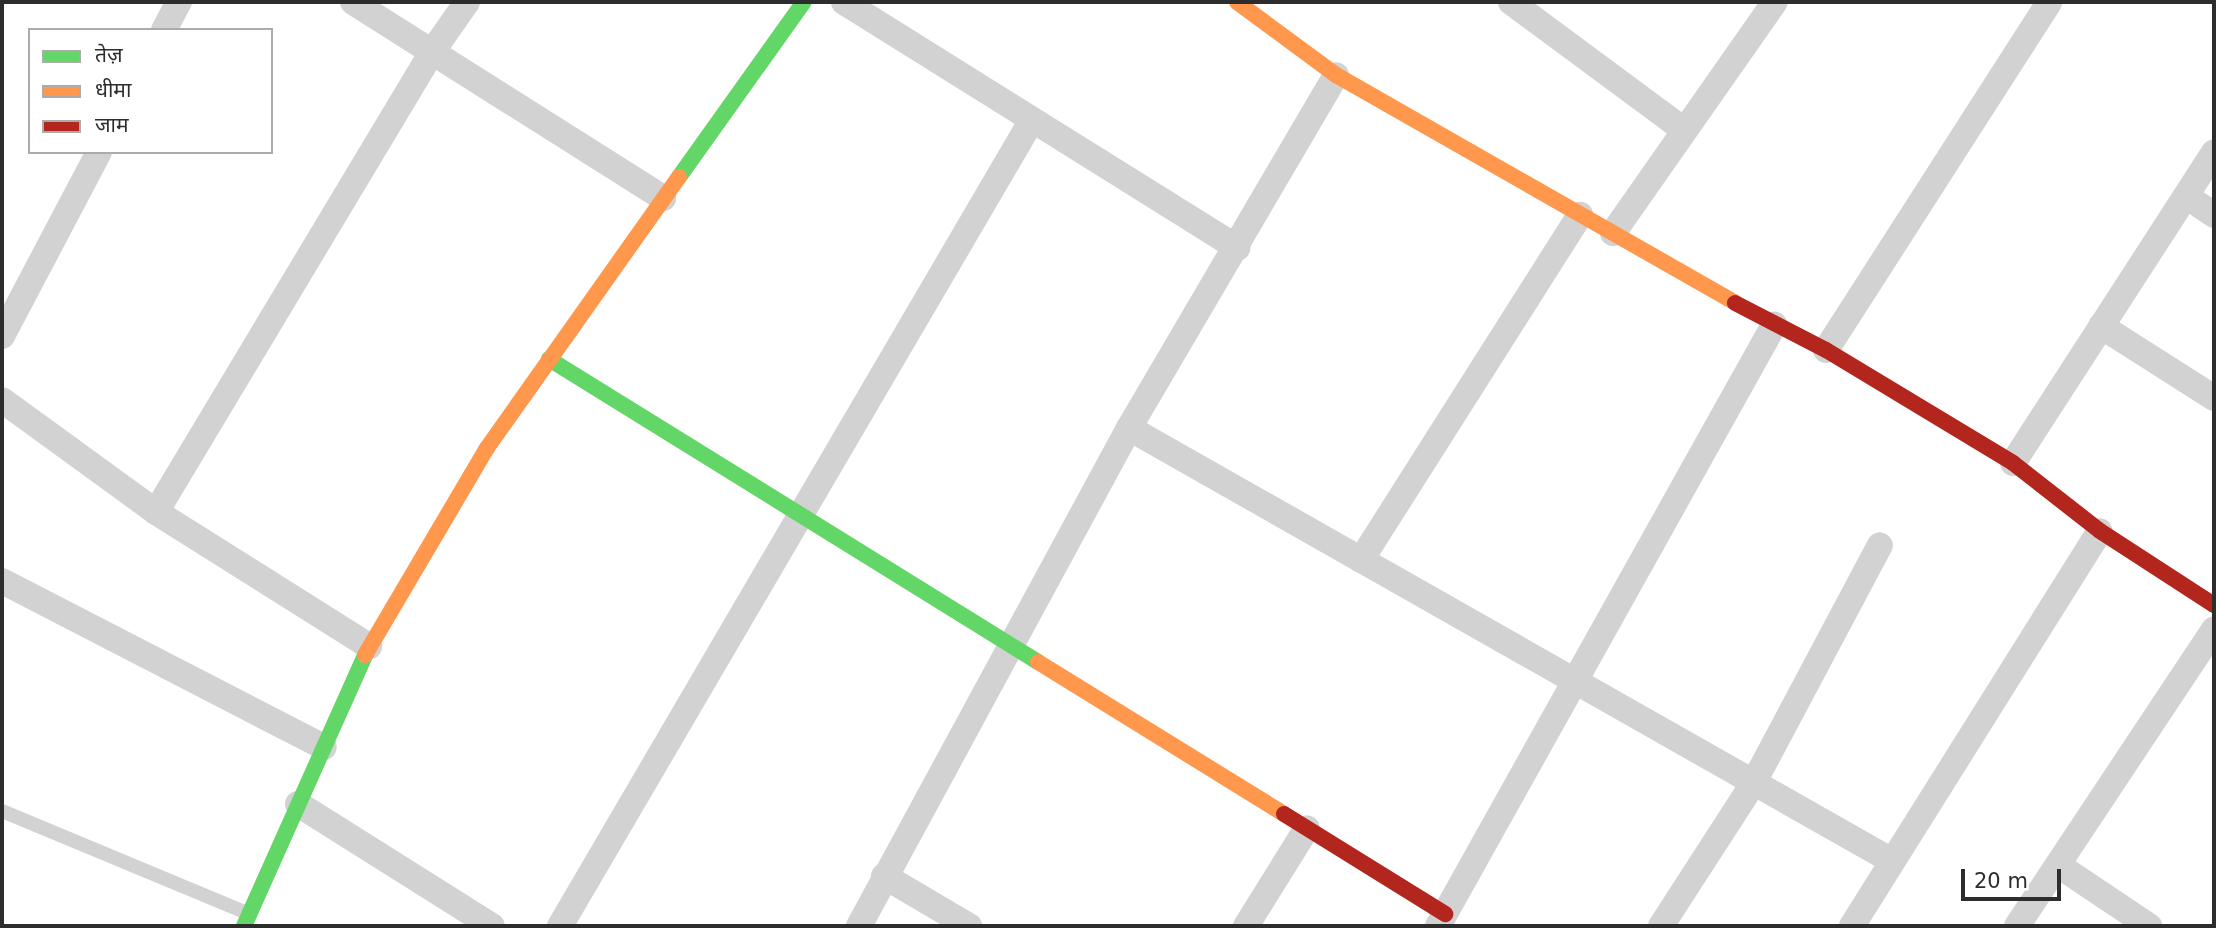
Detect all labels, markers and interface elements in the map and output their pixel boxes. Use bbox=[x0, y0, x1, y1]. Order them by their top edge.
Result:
legend bbox=[28, 28, 273, 154]
text: तेज़ bbox=[95, 43, 123, 67]
text: धीमा bbox=[95, 78, 131, 102]
text: जाम bbox=[95, 113, 129, 137]
scale bar bbox=[1964, 855, 2064, 899]
text: 20 m bbox=[1974, 869, 2028, 893]

